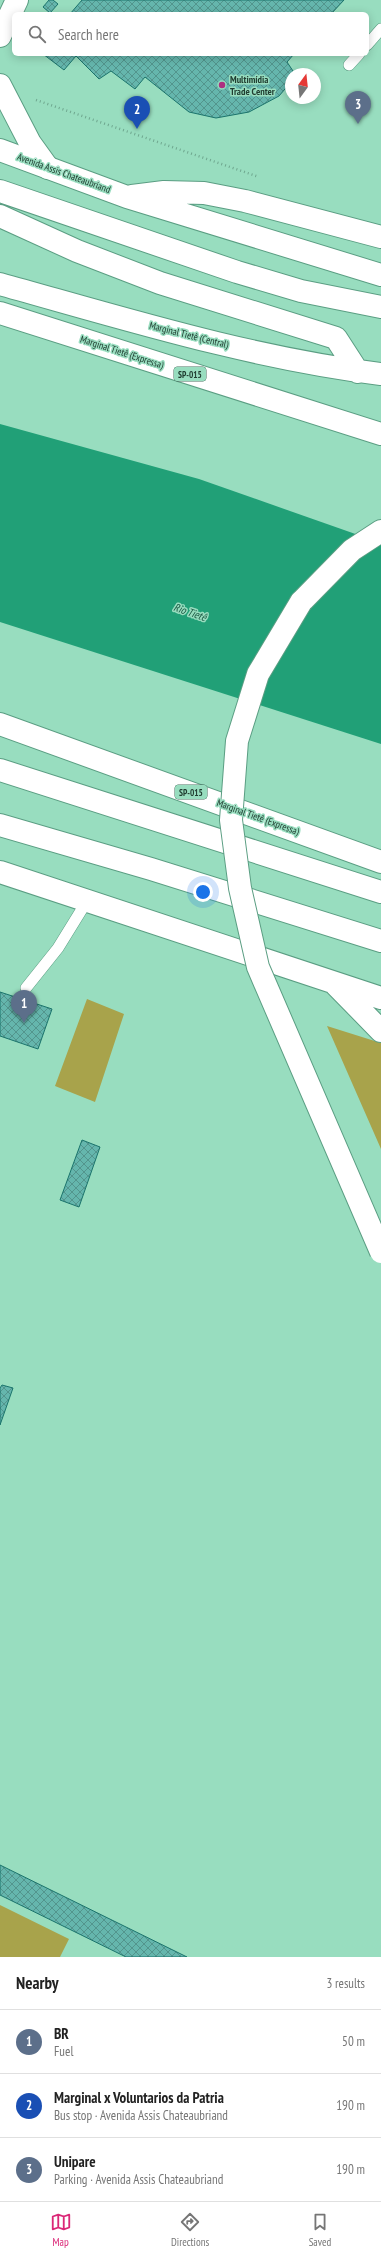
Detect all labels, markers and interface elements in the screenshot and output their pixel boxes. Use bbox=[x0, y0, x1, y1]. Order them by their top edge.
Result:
search box bbox=[12, 12, 369, 56]
icon: search bbox=[26, 23, 48, 45]
text: Search here bbox=[58, 25, 119, 44]
north arrow bbox=[285, 68, 321, 104]
place label: Multimídia Trade Center bbox=[230, 73, 275, 98]
marker: Multimídia Trade Center bbox=[217, 80, 227, 90]
pin: 3 bbox=[345, 91, 371, 124]
pin: 2 bbox=[124, 96, 150, 129]
street label: Avenida Assis Chateaubriand bbox=[16, 150, 112, 196]
street label: Marginal Tietê (Central) bbox=[148, 319, 231, 351]
street label: Marginal Tietê (Expressa) bbox=[79, 332, 166, 372]
road number: SP-015 bbox=[174, 367, 206, 381]
water label: Rio Tietê bbox=[172, 600, 210, 625]
road number: SP-015 bbox=[175, 785, 207, 799]
street label: Marginal Tietê (Expressa) bbox=[215, 796, 302, 838]
your location bbox=[193, 882, 213, 902]
pin: 1 bbox=[11, 990, 37, 1023]
text: Nearby bbox=[16, 1972, 59, 1994]
text: 3 results bbox=[326, 1975, 365, 1992]
text: BR bbox=[54, 2024, 69, 2043]
text: 1 bbox=[26, 2033, 32, 2050]
text: 50 m bbox=[342, 2033, 365, 2050]
text: Fuel bbox=[54, 2043, 73, 2060]
text: Marginal x Voluntarios da Patria bbox=[54, 2088, 224, 2107]
text: 2 bbox=[26, 2097, 32, 2114]
text: 190 m bbox=[336, 2097, 365, 2114]
text: Bus stop · Avenida Assis Chateaubriand bbox=[54, 2107, 228, 2124]
text: Unipare bbox=[54, 2152, 96, 2171]
text: 3 bbox=[26, 2161, 32, 2178]
text: 190 m bbox=[336, 2161, 365, 2178]
text: Parking · Avenida Assis Chateaubriand bbox=[54, 2171, 223, 2188]
tab: Map bbox=[50, 2211, 72, 2249]
tab: Directions bbox=[171, 2211, 209, 2249]
tab: Saved bbox=[309, 2211, 331, 2249]

